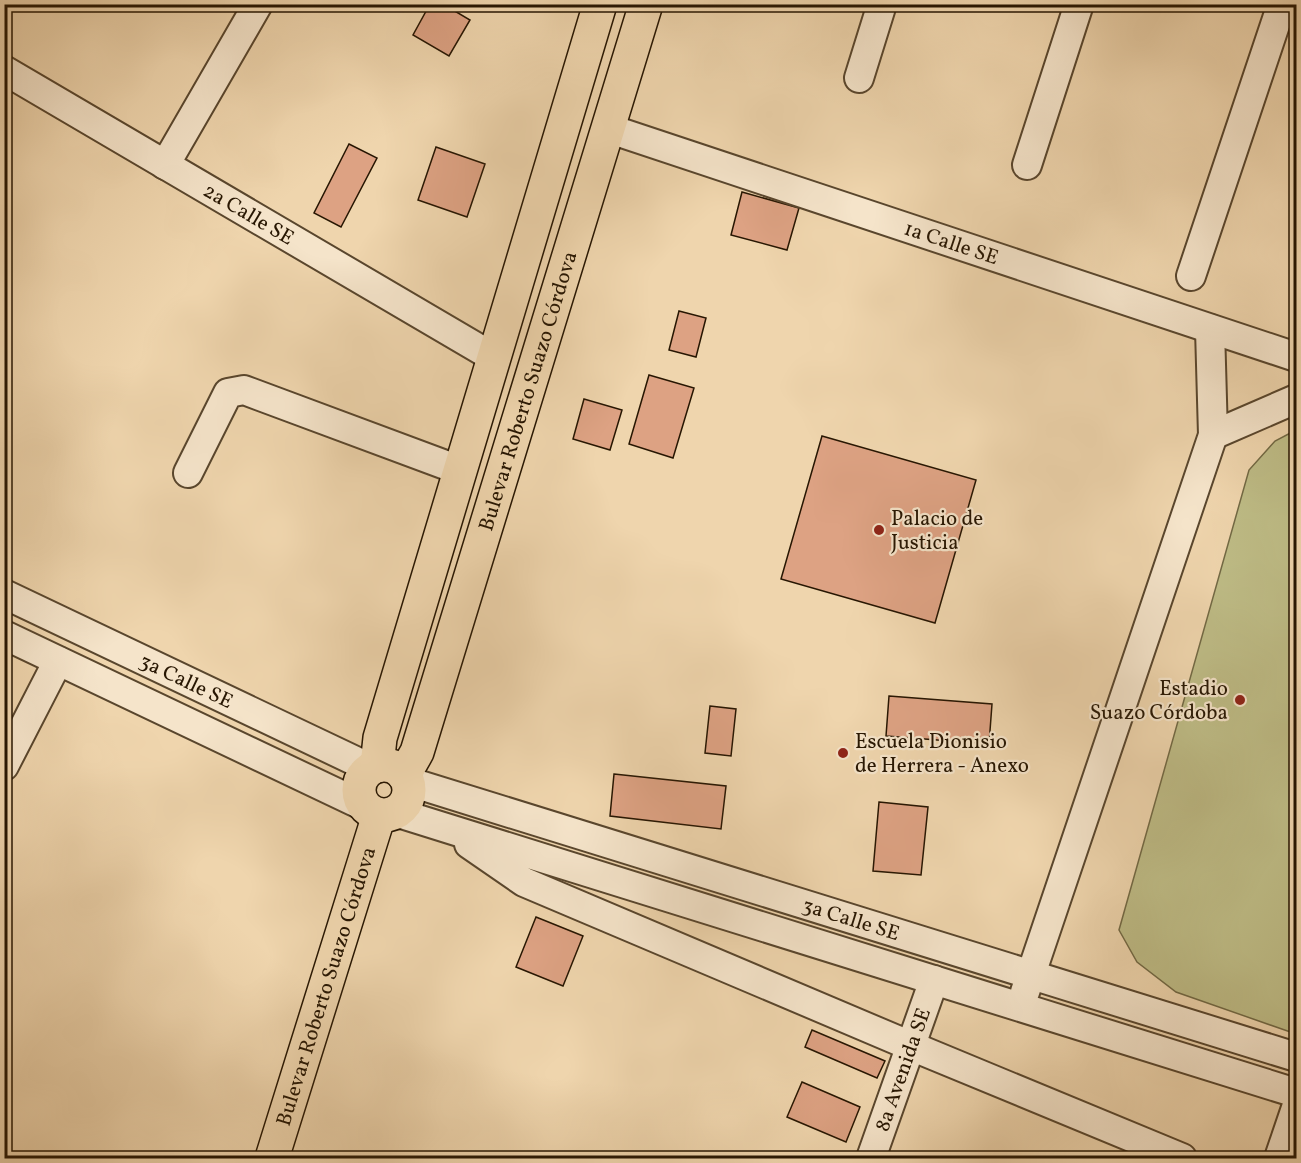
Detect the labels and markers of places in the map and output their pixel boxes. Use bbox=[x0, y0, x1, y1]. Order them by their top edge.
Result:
place label: Palacio de Justicia bbox=[891, 505, 983, 558]
marker: Palacio de Justicia bbox=[872, 523, 886, 537]
place label: Estadio Suazo Córdoba bbox=[1090, 675, 1228, 728]
marker: Estadio Suazo Córdoba bbox=[1233, 693, 1247, 707]
place label: Escuela Dionisio de Herrera - Anexo bbox=[855, 728, 1029, 781]
marker: Escuela Dionisio de Herrera - Anexo bbox=[836, 746, 850, 760]

